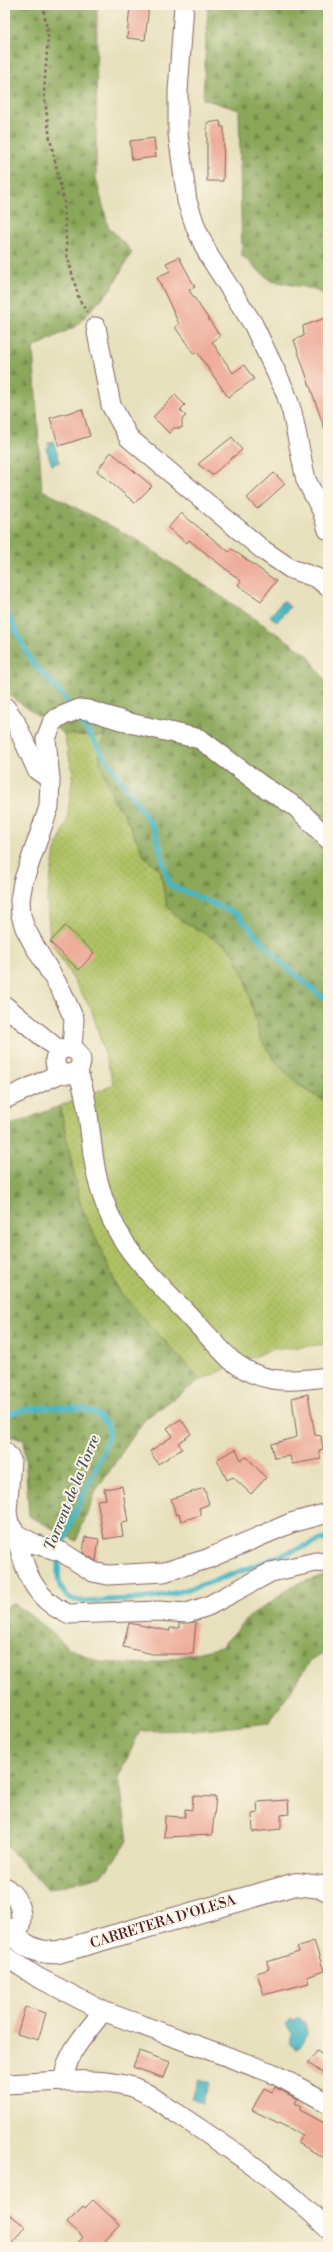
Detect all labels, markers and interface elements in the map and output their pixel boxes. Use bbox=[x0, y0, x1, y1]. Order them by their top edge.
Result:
water label: Torrent de la Torre bbox=[40, 1432, 104, 1554]
street label: CARRETERA D'OLESA bbox=[88, 1891, 238, 1953]

